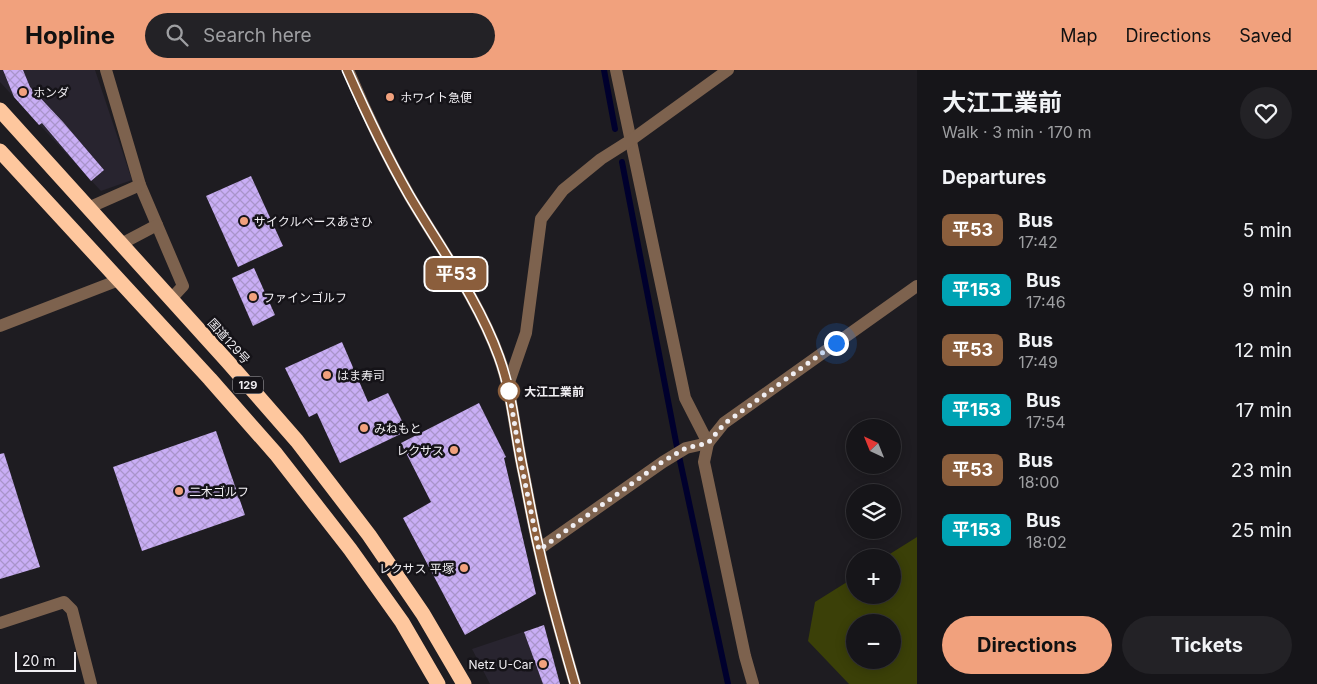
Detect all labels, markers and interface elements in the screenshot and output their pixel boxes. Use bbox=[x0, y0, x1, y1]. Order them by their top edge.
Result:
search box bbox=[145, 13, 495, 58]
text: Hopline bbox=[25, 21, 115, 50]
icon: search bbox=[163, 21, 191, 49]
text: Search here bbox=[203, 24, 312, 47]
text: Map bbox=[1060, 25, 1098, 46]
text: Directions bbox=[1126, 25, 1211, 46]
text: Saved bbox=[1239, 25, 1292, 46]
place label: ホンダ bbox=[33, 85, 69, 100]
marker: ホンダ bbox=[17, 86, 29, 98]
button: heart bbox=[1240, 87, 1292, 139]
text: 大江工業前 bbox=[942, 88, 1062, 117]
place label: ホワイト急便 bbox=[400, 90, 472, 105]
marker: ホワイト急便 bbox=[384, 91, 396, 103]
text: Walk · 3 min · 170 m bbox=[942, 122, 1091, 142]
text: Departures bbox=[942, 166, 1046, 189]
text: Bus bbox=[1018, 209, 1053, 232]
place label: サイクルベースあさひ bbox=[254, 214, 373, 229]
marker: サイクルベースあさひ bbox=[238, 215, 250, 227]
text: 平53 bbox=[952, 219, 993, 240]
text: 5 min bbox=[1243, 219, 1292, 242]
text: 17:42 bbox=[1018, 232, 1058, 252]
line badge: 平53 bbox=[427, 258, 485, 290]
text: 平53 bbox=[435, 263, 477, 284]
text: Bus bbox=[1026, 269, 1061, 292]
text: 平153 bbox=[952, 279, 1001, 300]
text: 9 min bbox=[1242, 279, 1292, 302]
place label: ファインゴルフ bbox=[263, 290, 347, 305]
marker: ファインゴルフ bbox=[247, 291, 259, 303]
text: 17:46 bbox=[1026, 292, 1066, 312]
street label: 国道129号 bbox=[205, 315, 253, 367]
text: Bus bbox=[1018, 329, 1053, 352]
your location bbox=[824, 331, 849, 356]
text: 平53 bbox=[952, 339, 993, 360]
text: 12 min bbox=[1235, 339, 1292, 362]
text: 17:49 bbox=[1018, 352, 1058, 372]
place label: はま寿司 bbox=[337, 368, 385, 383]
marker: はま寿司 bbox=[321, 369, 333, 381]
road number: 129 bbox=[233, 376, 263, 394]
marker: 大江工業前 bbox=[498, 380, 520, 402]
place label: 大江工業前 bbox=[524, 384, 584, 399]
text: Bus bbox=[1026, 389, 1061, 412]
text: 平153 bbox=[952, 399, 1001, 420]
text: 17 min bbox=[1236, 399, 1292, 422]
text: 17:54 bbox=[1026, 412, 1066, 432]
north arrow bbox=[846, 419, 901, 474]
map controls bbox=[846, 419, 901, 669]
place label: みねもと bbox=[374, 421, 422, 436]
marker: みねもと bbox=[358, 422, 370, 434]
place label: レクサス bbox=[396, 443, 444, 458]
marker: レクサス bbox=[448, 444, 460, 456]
text: Bus bbox=[1018, 449, 1053, 472]
text: 平53 bbox=[952, 459, 993, 480]
text: 23 min bbox=[1231, 459, 1292, 482]
text: 18:00 bbox=[1018, 472, 1059, 492]
place label: 二木ゴルフ bbox=[189, 484, 249, 499]
button: layers bbox=[846, 484, 901, 539]
marker: 二木ゴルフ bbox=[173, 485, 185, 497]
text: Bus bbox=[1026, 509, 1061, 532]
text: 平153 bbox=[952, 519, 1001, 540]
text: 25 min bbox=[1231, 519, 1292, 542]
text: 18:02 bbox=[1026, 532, 1067, 552]
button: + bbox=[846, 549, 901, 604]
place label: レクサス 平塚 bbox=[379, 561, 454, 576]
marker: レクサス 平塚 bbox=[458, 562, 470, 574]
button: − bbox=[846, 614, 901, 669]
button: Directions bbox=[942, 616, 1112, 674]
button: Tickets bbox=[1122, 616, 1292, 674]
scale bar bbox=[15, 649, 76, 672]
text: 20 m bbox=[22, 652, 56, 669]
place label: Netz U-Car bbox=[469, 657, 533, 672]
marker: Netz U-Car bbox=[537, 658, 549, 670]

